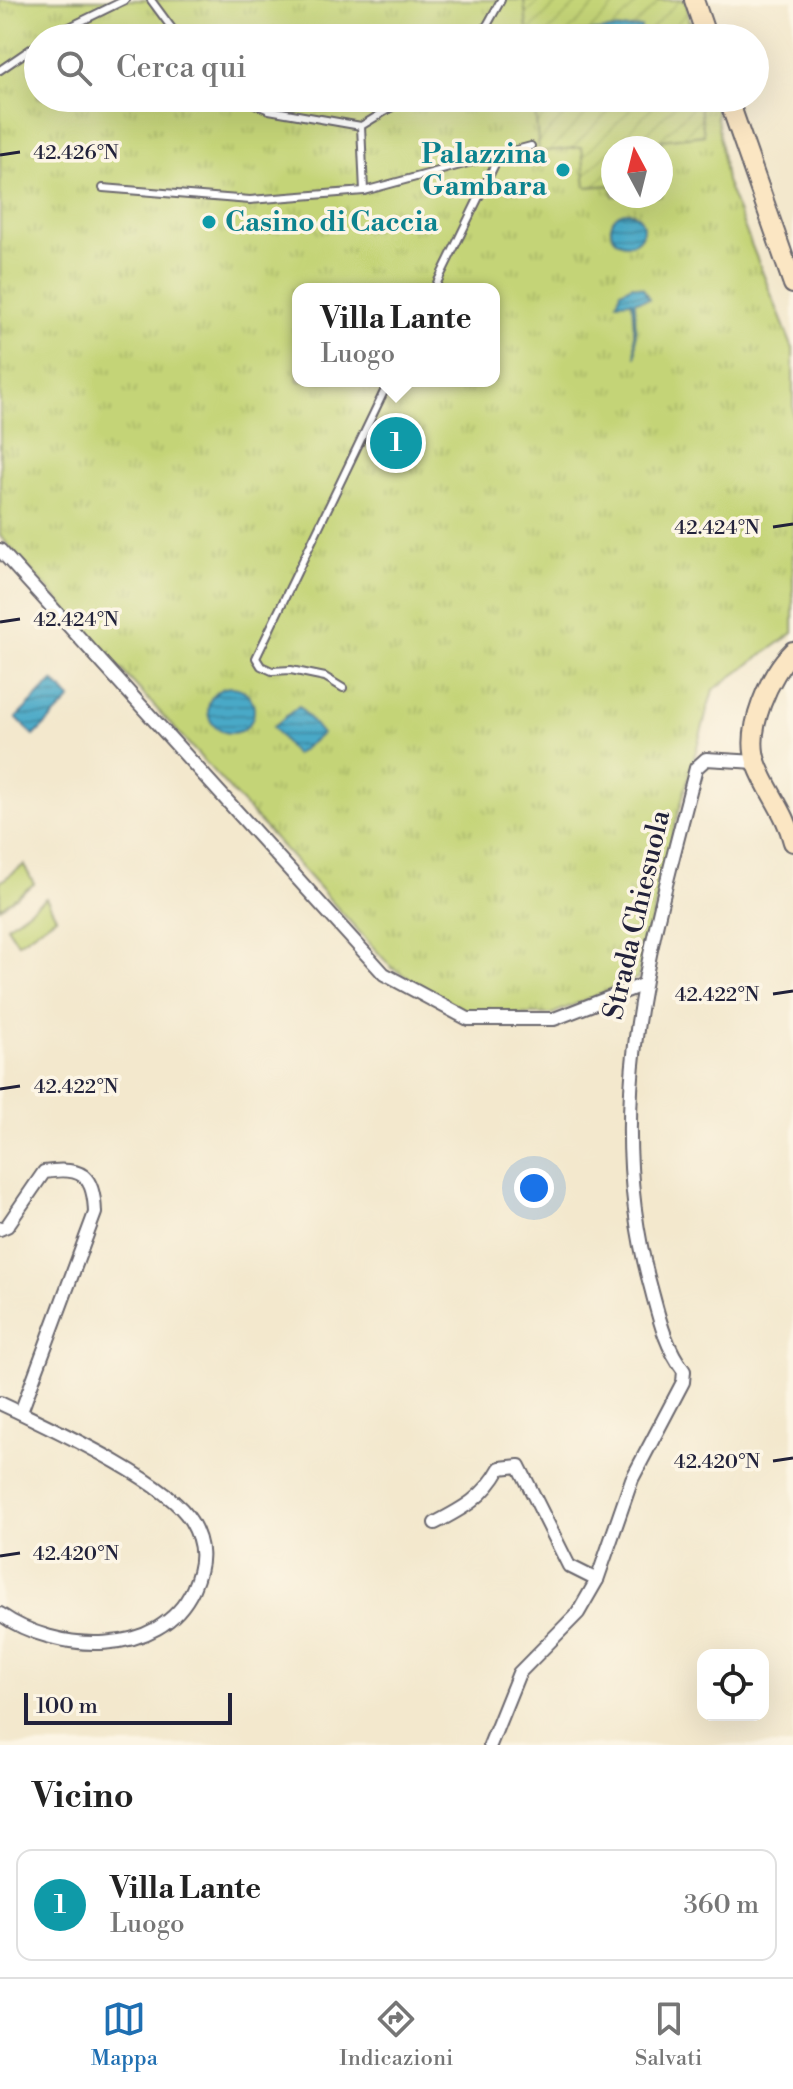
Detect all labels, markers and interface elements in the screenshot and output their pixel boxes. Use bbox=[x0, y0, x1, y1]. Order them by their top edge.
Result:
search box bbox=[24, 24, 769, 112]
icon: search bbox=[52, 46, 96, 90]
text: Cerca qui bbox=[116, 49, 246, 87]
north arrow bbox=[601, 136, 673, 208]
place label: Palazzina Gambara bbox=[421, 137, 548, 204]
text: 42.426°N bbox=[33, 141, 119, 166]
marker: Palazzina Gambara bbox=[554, 161, 572, 179]
place label: Casino di Caccia bbox=[225, 205, 439, 240]
marker: Casino di Caccia bbox=[200, 213, 218, 231]
popup bbox=[292, 283, 500, 387]
text: Villa Lante bbox=[320, 300, 472, 338]
text: Luogo bbox=[320, 338, 395, 370]
pin: 1 bbox=[370, 413, 422, 473]
text: 42.424°N bbox=[674, 516, 760, 541]
text: 42.424°N bbox=[33, 608, 119, 633]
street label: Strada Chiesuola bbox=[596, 806, 678, 1023]
text: 42.422°N bbox=[675, 983, 759, 1008]
text: 42.422°N bbox=[34, 1075, 118, 1100]
your location bbox=[514, 1168, 554, 1208]
text: 42.420°N bbox=[674, 1450, 760, 1475]
text: 42.420°N bbox=[33, 1542, 119, 1567]
map controls bbox=[697, 1649, 769, 1721]
button: locate bbox=[697, 1649, 769, 1721]
scale bar bbox=[24, 1689, 232, 1725]
text: 100 m bbox=[36, 1693, 98, 1720]
text: Vicino bbox=[32, 1776, 134, 1818]
text: Villa Lante bbox=[110, 1870, 261, 1908]
text: 1 bbox=[54, 1889, 66, 1921]
text: 360 m bbox=[684, 1889, 759, 1921]
text: Luogo bbox=[110, 1908, 185, 1940]
tab: Mappa bbox=[91, 1997, 158, 2072]
tab: Indicazioni bbox=[339, 1997, 453, 2072]
tab: Salvati bbox=[635, 1997, 702, 2072]

